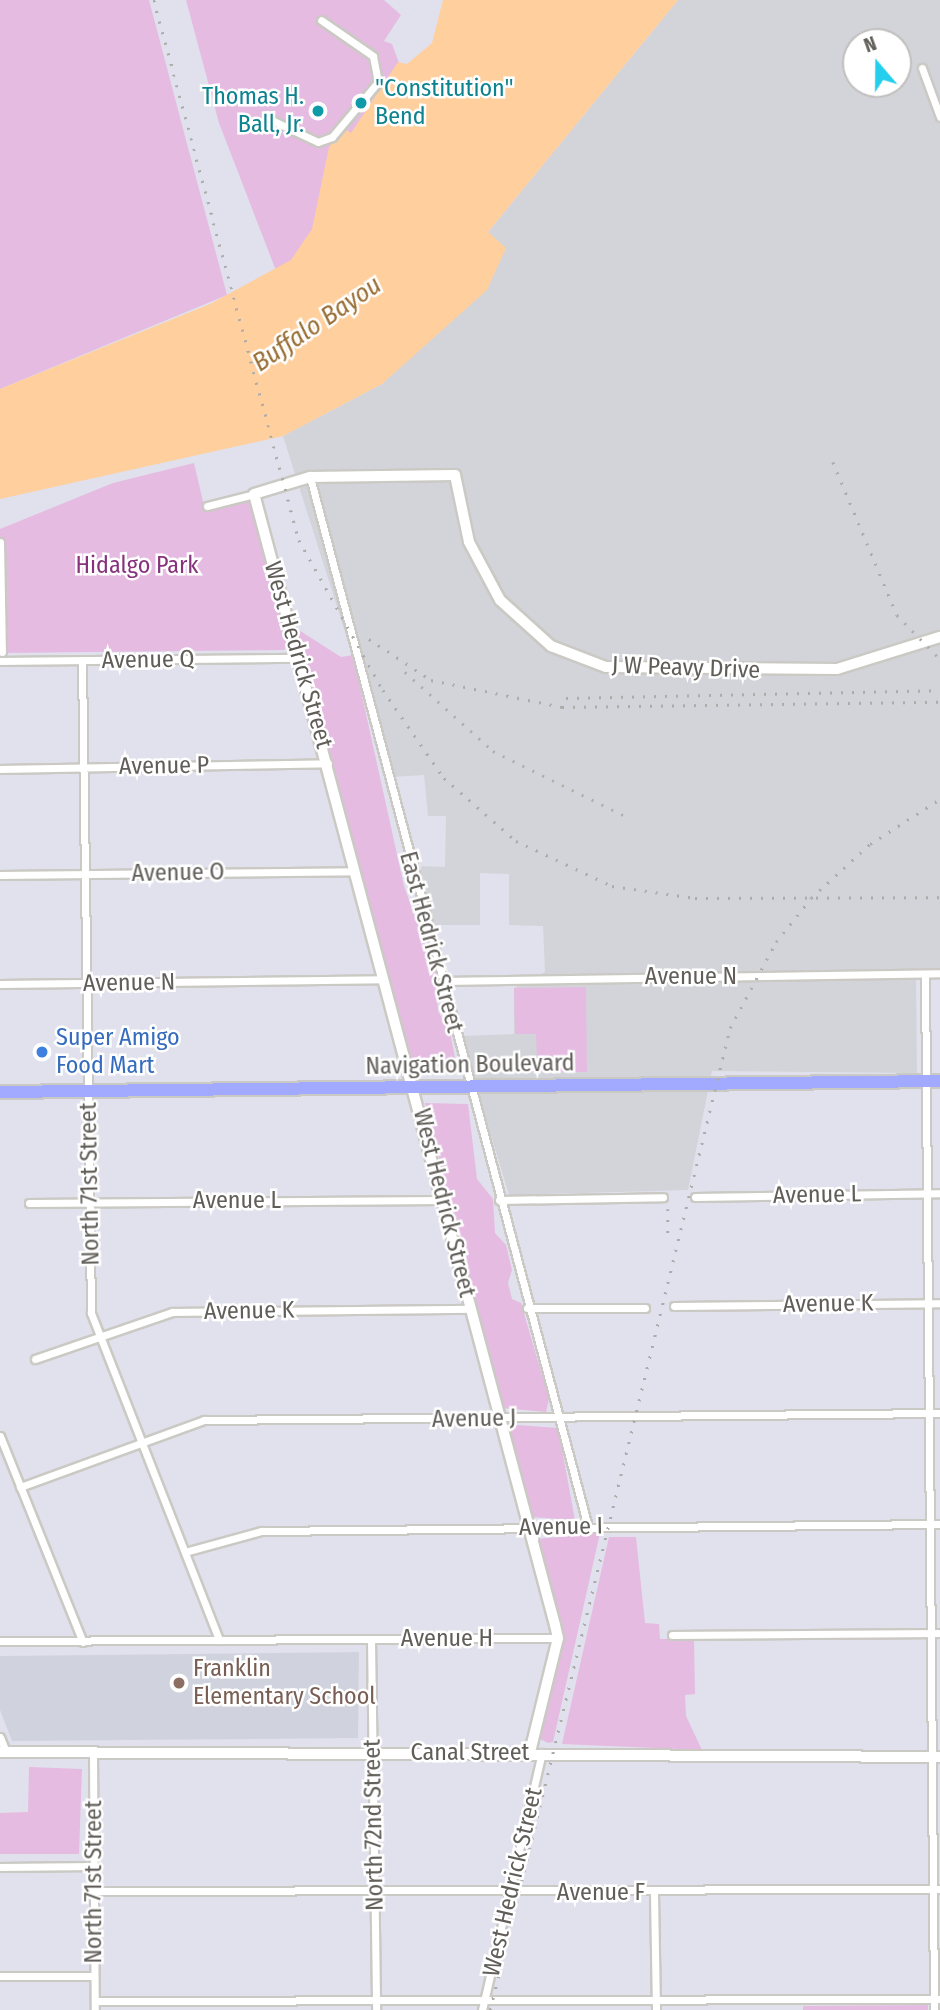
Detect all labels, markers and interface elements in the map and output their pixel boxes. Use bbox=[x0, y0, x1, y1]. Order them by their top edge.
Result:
north arrow bbox=[842, 28, 912, 98]
text: N bbox=[861, 32, 880, 57]
place label: "Constitution" Bend bbox=[375, 75, 514, 131]
place label: Thomas H. Ball, Jr. bbox=[202, 83, 304, 139]
marker: "Constitution" Bend bbox=[353, 95, 369, 111]
marker: Thomas H. Ball, Jr. bbox=[310, 103, 326, 119]
water label: Buffalo Bayou bbox=[247, 269, 387, 379]
park label: Hidalgo Park bbox=[75, 552, 199, 580]
street label: West Hedrick Street bbox=[258, 558, 338, 752]
street label: Avenue Q bbox=[101, 645, 195, 675]
street label: J W Peavy Drive bbox=[611, 651, 761, 685]
street label: Avenue P bbox=[119, 751, 209, 781]
street label: East Hedrick Street bbox=[393, 848, 469, 1036]
street label: Avenue O bbox=[131, 858, 225, 888]
street label: Avenue N bbox=[645, 963, 737, 991]
street label: Avenue N bbox=[83, 968, 175, 998]
place label: Super Amigo Food Mart bbox=[56, 1024, 180, 1080]
marker: Super Amigo Food Mart bbox=[34, 1044, 50, 1060]
street label: Navigation Boulevard bbox=[365, 1049, 575, 1081]
street label: North 71st Street bbox=[74, 1102, 106, 1266]
street label: West Hedrick Street bbox=[407, 1106, 481, 1300]
street label: Avenue L bbox=[773, 1180, 861, 1210]
street label: Avenue L bbox=[193, 1187, 281, 1215]
street label: Avenue K bbox=[783, 1289, 873, 1319]
street label: Avenue K bbox=[204, 1296, 294, 1326]
street label: Avenue J bbox=[432, 1404, 516, 1434]
street label: Avenue I bbox=[519, 1512, 603, 1542]
street label: Avenue H bbox=[401, 1625, 493, 1653]
place label: Franklin Elementary School bbox=[193, 1655, 376, 1711]
marker: Franklin Elementary School bbox=[171, 1675, 187, 1691]
street label: North 72nd Street bbox=[358, 1739, 390, 1911]
street label: Canal Street bbox=[411, 1739, 529, 1767]
street label: West Hedrick Street bbox=[477, 1785, 549, 1979]
street label: North 71st Street bbox=[80, 1800, 108, 1964]
street label: Avenue F bbox=[557, 1879, 645, 1907]

